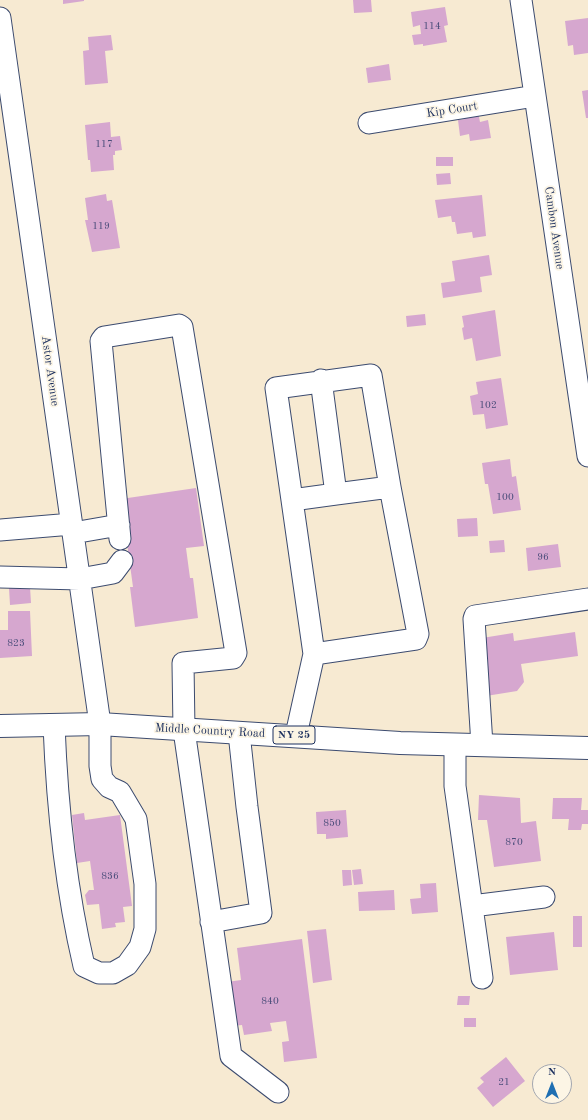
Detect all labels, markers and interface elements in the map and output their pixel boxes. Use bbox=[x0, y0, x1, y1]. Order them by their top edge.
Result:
house number: 114 bbox=[423, 20, 441, 32]
street label: Kip Court bbox=[425, 99, 479, 121]
house number: 117 bbox=[95, 138, 113, 150]
street label: Cambon Avenue bbox=[541, 186, 567, 270]
house number: 119 bbox=[92, 220, 110, 232]
street label: Astor Avenue bbox=[38, 335, 62, 407]
house number: 102 bbox=[479, 399, 497, 411]
house number: 100 bbox=[496, 491, 514, 503]
house number: 96 bbox=[537, 551, 549, 563]
house number: 823 bbox=[7, 637, 25, 649]
street label: Middle Country Road bbox=[154, 721, 266, 741]
road number: NY 25 bbox=[273, 726, 315, 744]
house number: 850 bbox=[323, 817, 341, 829]
house number: 870 bbox=[505, 836, 523, 848]
house number: 836 bbox=[101, 870, 119, 882]
house number: 840 bbox=[261, 995, 279, 1007]
north arrow bbox=[532, 1064, 572, 1104]
text: N bbox=[548, 1067, 556, 1078]
house number: 21 bbox=[498, 1076, 510, 1088]

